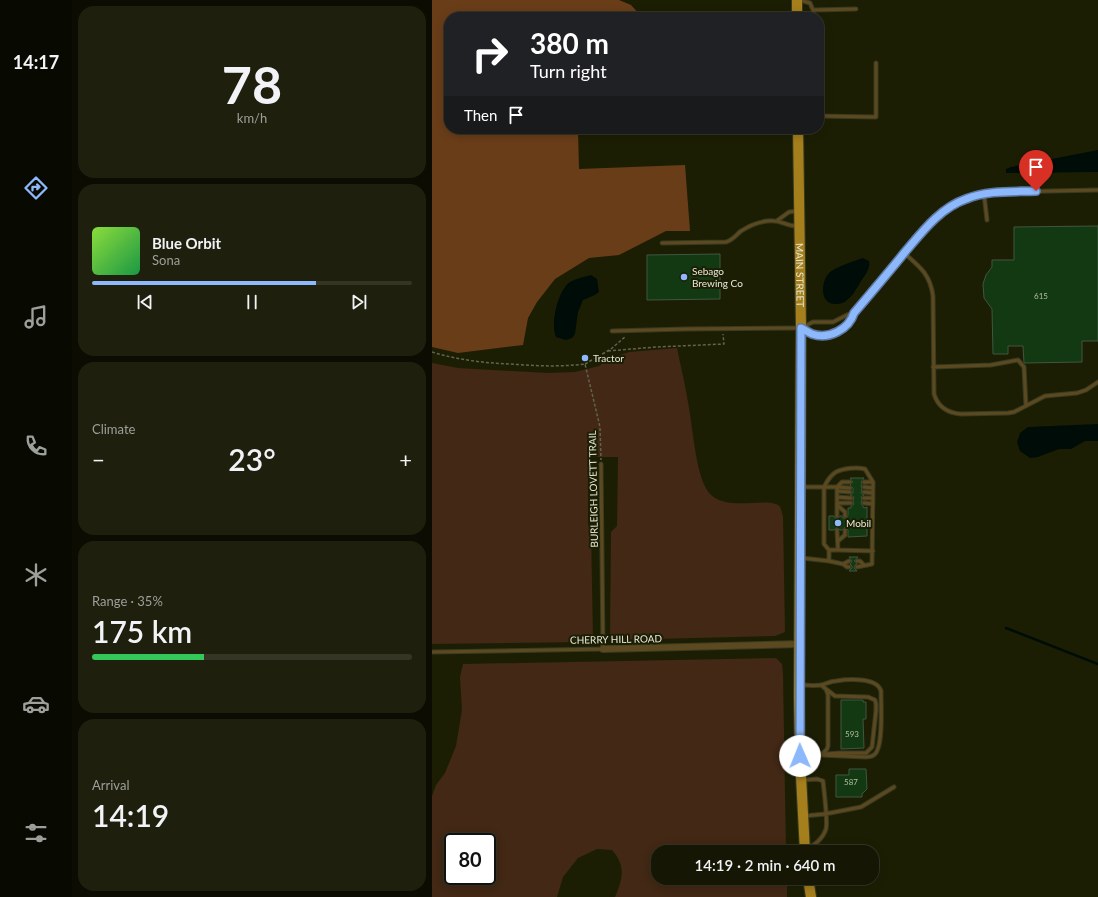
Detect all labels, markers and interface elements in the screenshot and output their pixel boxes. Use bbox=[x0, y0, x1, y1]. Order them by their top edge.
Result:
text: 380 m bbox=[530, 26, 609, 60]
icon: right bbox=[464, 28, 516, 80]
text: 14:17 bbox=[13, 51, 59, 73]
text: 78 bbox=[222, 53, 282, 115]
text: Turn right bbox=[530, 60, 607, 82]
icon: arrive bbox=[505, 104, 527, 126]
text: Then bbox=[464, 106, 497, 124]
text: km/h bbox=[237, 110, 267, 126]
pin bbox=[1019, 150, 1053, 191]
icon: arrive bbox=[1025, 156, 1047, 178]
icon: directions bbox=[22, 174, 50, 202]
text: Blue Orbit bbox=[152, 234, 221, 252]
street label: MAIN STREET bbox=[794, 243, 807, 307]
text: Sona bbox=[152, 252, 180, 268]
place label: Sebago Brewing Co bbox=[692, 265, 743, 289]
marker: Sebago Brewing Co bbox=[679, 272, 689, 282]
icon: previous bbox=[134, 291, 156, 313]
icon: pause bbox=[241, 291, 263, 313]
icon: next bbox=[348, 291, 370, 313]
house number: 615 bbox=[1034, 291, 1048, 301]
icon: music bbox=[22, 303, 50, 331]
place label: Tractor bbox=[593, 352, 624, 364]
marker: Tractor bbox=[580, 353, 590, 363]
text: Climate bbox=[92, 421, 135, 437]
street label: BURLEIGH LOVETT TRAIL bbox=[586, 430, 600, 548]
icon: phone bbox=[22, 432, 50, 460]
text: 23° bbox=[228, 441, 276, 477]
text: − bbox=[92, 446, 105, 473]
text: + bbox=[399, 446, 412, 473]
place label: Mobil bbox=[846, 517, 871, 529]
marker: Mobil bbox=[833, 518, 843, 528]
icon: climate bbox=[22, 561, 50, 589]
text: Range · 35% bbox=[92, 593, 163, 609]
text: 175 km bbox=[92, 613, 192, 649]
street label: CHERRY HILL ROAD bbox=[570, 632, 663, 646]
icon: car bbox=[22, 690, 50, 718]
house number: 593 bbox=[845, 729, 859, 739]
position arrow bbox=[779, 735, 821, 777]
text: Arrival bbox=[92, 777, 129, 793]
house number: 587 bbox=[844, 777, 858, 787]
text: 14:19 bbox=[92, 797, 169, 833]
icon: filters bbox=[22, 819, 50, 847]
speed limit sign: 80 bbox=[444, 833, 496, 885]
text: 14:19 · 2 min · 640 m bbox=[695, 856, 835, 874]

